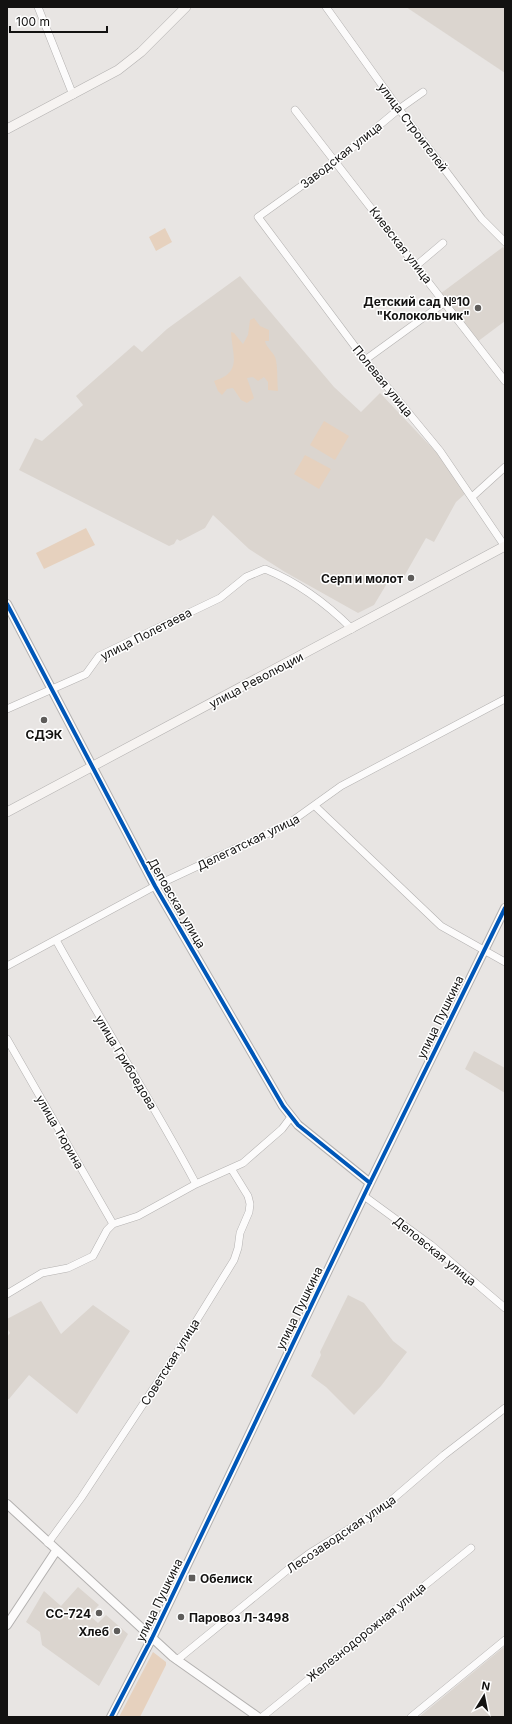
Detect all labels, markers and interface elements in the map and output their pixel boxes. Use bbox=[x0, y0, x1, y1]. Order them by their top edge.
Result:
scale bar bbox=[10, 8, 107, 34]
text: 100 m bbox=[16, 14, 50, 29]
street label: улица Строителей bbox=[375, 80, 451, 174]
street label: Заводская улица bbox=[297, 118, 385, 192]
street label: Киевская улица bbox=[366, 204, 436, 286]
place label: Детский сад №10 "Колокольчик" bbox=[363, 294, 470, 323]
marker: Детский сад №10 "Колокольчик" bbox=[473, 303, 483, 313]
street label: Полевая улица bbox=[350, 342, 416, 420]
place label: Серп и молот bbox=[321, 571, 403, 586]
marker: Серп и молот bbox=[406, 573, 416, 583]
street label: улица Полетаева bbox=[98, 605, 194, 663]
street label: улица Революции bbox=[206, 649, 306, 711]
marker: СДЭК bbox=[39, 715, 49, 725]
place label: СДЭК bbox=[26, 727, 63, 742]
street label: Делегатская улица bbox=[194, 811, 302, 873]
street label: Деповская улица bbox=[145, 855, 209, 951]
street label: улица Пушкина bbox=[413, 973, 467, 1061]
street label: улица Грибоедова bbox=[92, 1012, 160, 1112]
street label: улица Тюрина bbox=[33, 1092, 87, 1172]
street label: Деповская улица bbox=[391, 1213, 479, 1289]
street label: улица Пушкина bbox=[272, 1264, 326, 1352]
street label: Советская улица bbox=[137, 1316, 203, 1408]
street label: Лесозаводская улица bbox=[284, 1492, 398, 1576]
street label: улица Пушкина bbox=[132, 1556, 186, 1644]
place label: Обелиск bbox=[200, 1571, 253, 1586]
marker: Обелиск bbox=[187, 1573, 197, 1583]
street label: Железнодорожная улица bbox=[303, 1579, 429, 1685]
place label: СС-724 bbox=[46, 1606, 91, 1621]
marker: СС-724 bbox=[94, 1608, 104, 1618]
place label: Паровоз Л-3498 bbox=[189, 1610, 289, 1625]
marker: Паровоз Л-3498 bbox=[176, 1612, 186, 1622]
place label: Хлеб bbox=[78, 1624, 109, 1639]
marker: Хлеб bbox=[112, 1626, 122, 1636]
north arrow bbox=[464, 1676, 504, 1716]
text: N bbox=[480, 1679, 491, 1694]

